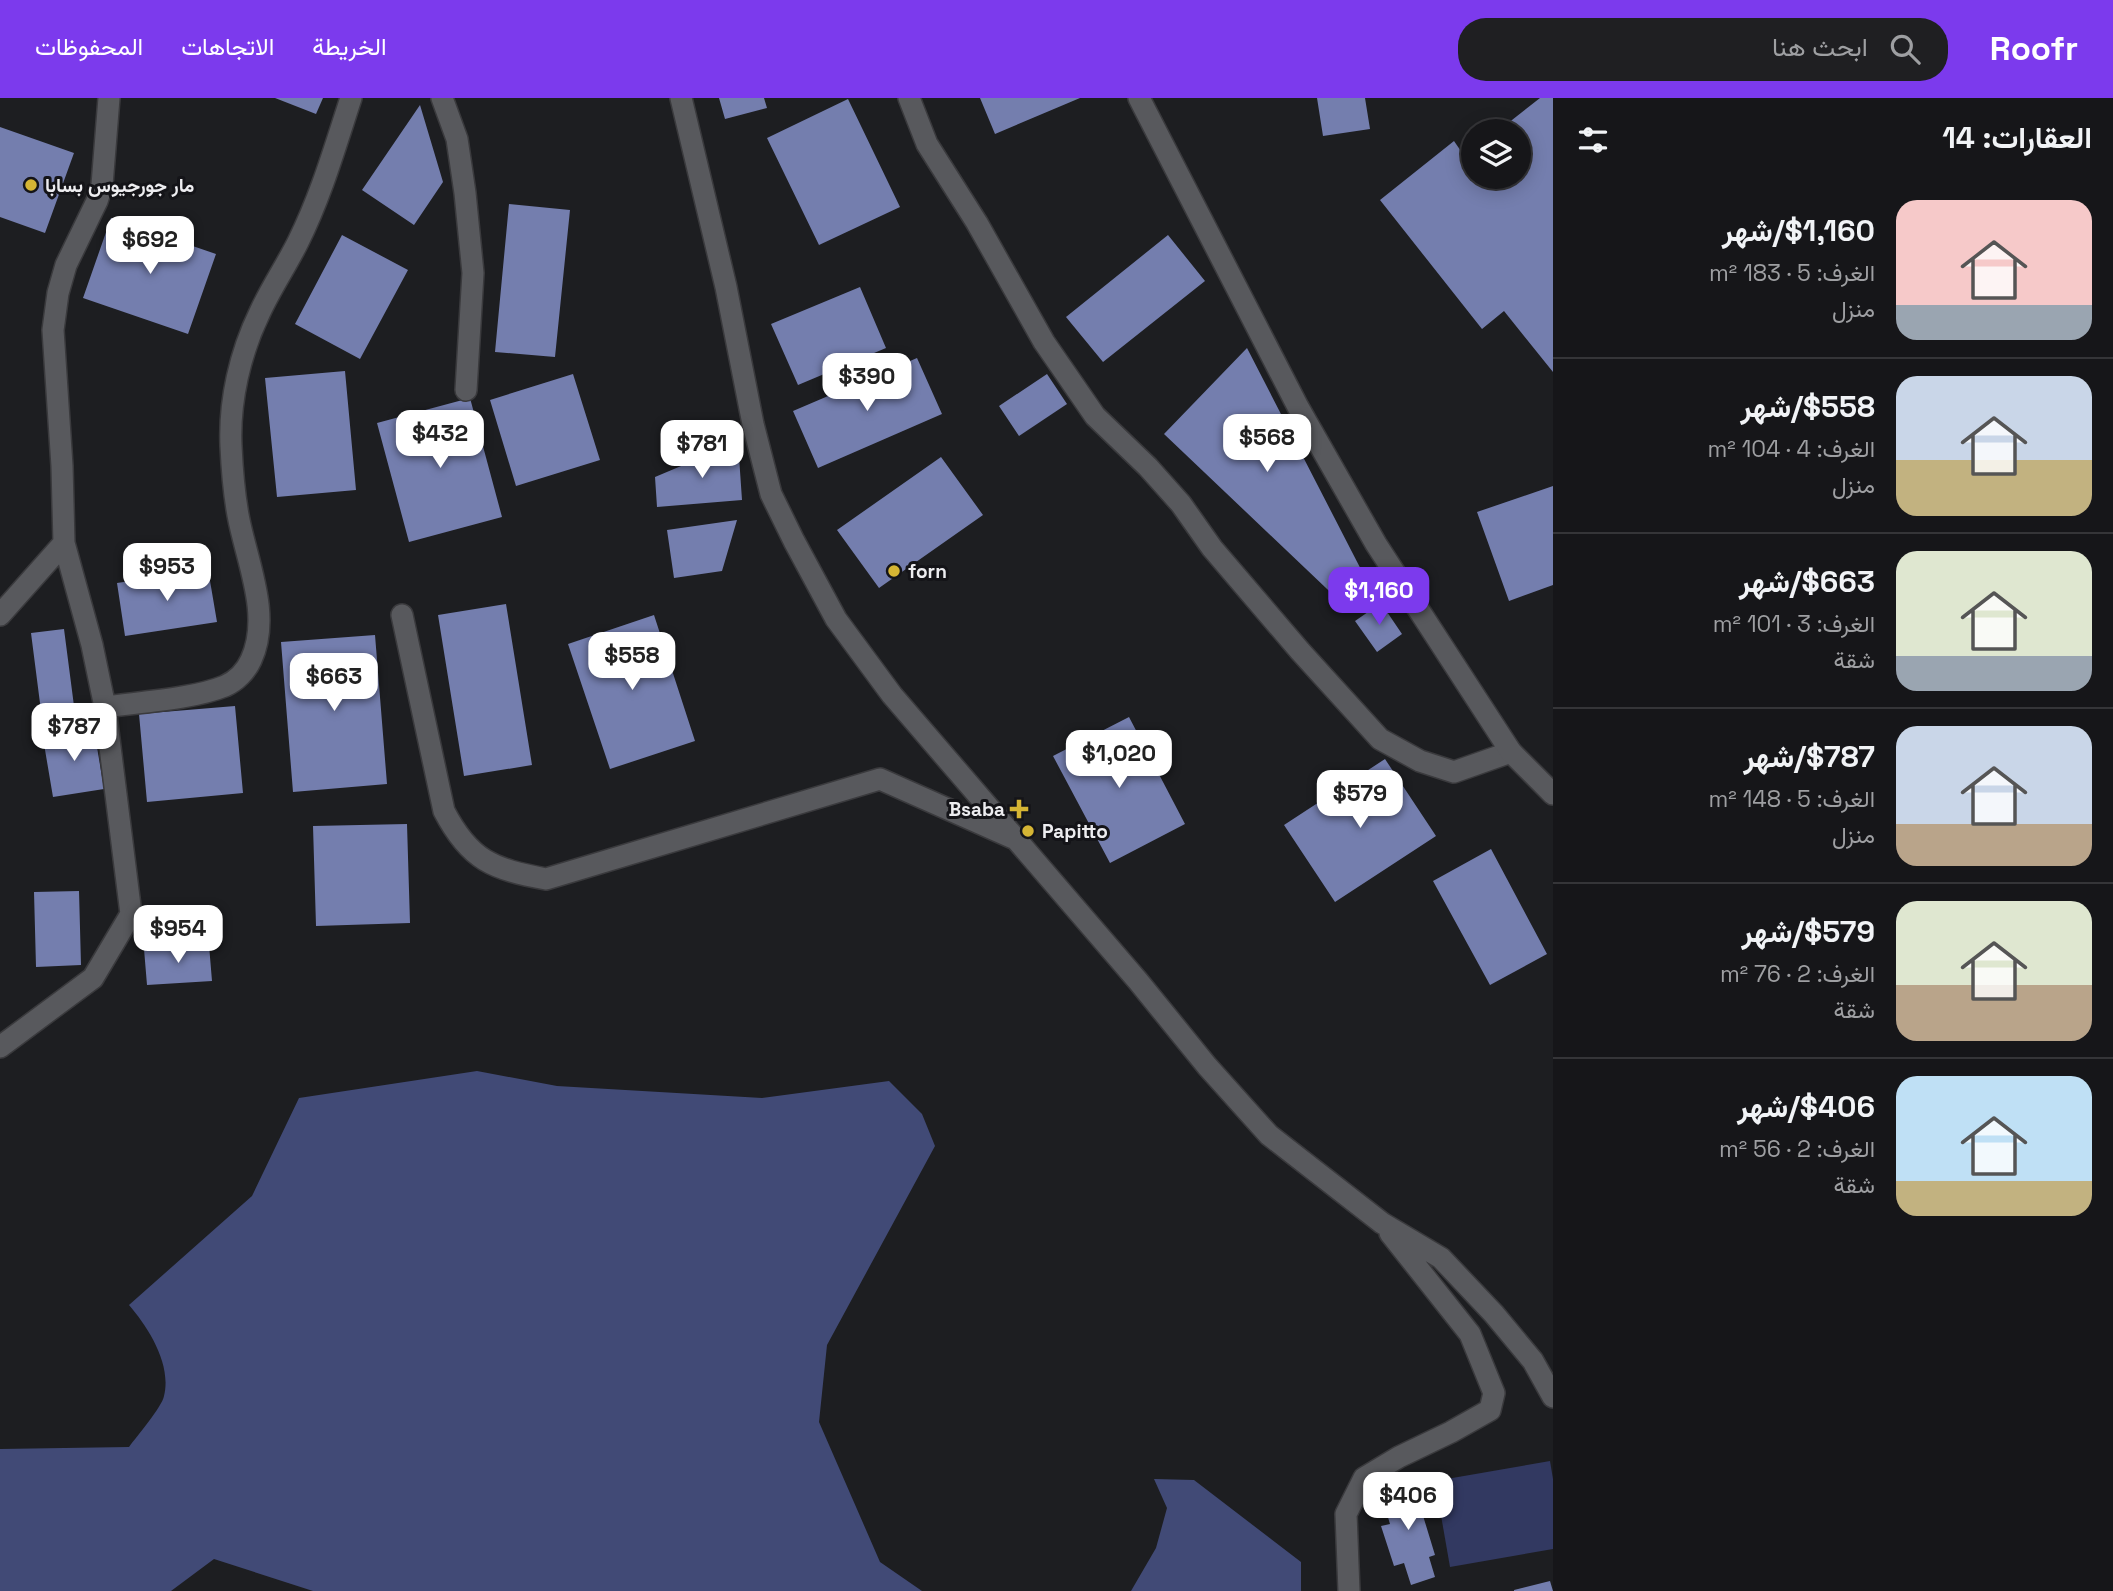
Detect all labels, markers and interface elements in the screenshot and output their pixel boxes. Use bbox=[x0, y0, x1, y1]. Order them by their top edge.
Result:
search box bbox=[1458, 18, 1948, 81]
text: Roofr bbox=[1990, 28, 2078, 70]
text: ابحث هنا bbox=[1772, 30, 1868, 64]
icon: search bbox=[1886, 30, 1924, 68]
text: المحفوظات bbox=[35, 31, 143, 62]
text: الاتجاهات bbox=[181, 31, 274, 62]
text: الخريطة bbox=[312, 31, 387, 62]
text: العقارات: 14 bbox=[1942, 118, 2092, 157]
map controls bbox=[1461, 119, 1531, 189]
button: layers bbox=[1461, 119, 1531, 189]
icon: filters bbox=[1574, 121, 1612, 159]
place label: مار جورجيوس بسابا bbox=[45, 173, 194, 198]
marker: مار جورجيوس بسابا bbox=[23, 177, 39, 193]
text: $1,160/شهر bbox=[1722, 211, 1875, 250]
pin: $692 bbox=[109, 216, 191, 276]
text: $692 bbox=[122, 224, 178, 254]
icon: home bbox=[1952, 228, 2036, 312]
text: الغرف: 5 · 183 m² bbox=[1709, 258, 1875, 288]
text: منزل bbox=[1832, 294, 1875, 324]
pin: $390 bbox=[826, 354, 908, 413]
text: $390 bbox=[838, 361, 896, 391]
text: $558/شهر bbox=[1740, 387, 1875, 426]
icon: home bbox=[1952, 404, 2036, 488]
pin: $432 bbox=[399, 410, 481, 470]
pin: $568 bbox=[1226, 414, 1308, 474]
text: $432 bbox=[412, 418, 468, 448]
pin: $781 bbox=[661, 420, 743, 480]
text: $568 bbox=[1239, 422, 1295, 452]
text: $781 bbox=[677, 428, 727, 458]
text: الغرف: 4 · 104 m² bbox=[1708, 434, 1875, 464]
text: منزل bbox=[1832, 470, 1875, 500]
pin: $953 bbox=[126, 544, 208, 603]
text: $953 bbox=[139, 551, 195, 581]
place label: forn bbox=[908, 559, 947, 584]
text: $663/شهر bbox=[1739, 562, 1875, 601]
marker: forn bbox=[886, 563, 902, 579]
pin: $1,160 bbox=[1322, 568, 1436, 627]
text: $1,160 bbox=[1344, 575, 1414, 605]
icon: home bbox=[1952, 579, 2036, 663]
text: الغرف: 3 · 101 m² bbox=[1713, 609, 1875, 639]
pin: $558 bbox=[591, 632, 673, 692]
text: $558 bbox=[604, 640, 660, 670]
text: شقة bbox=[1833, 645, 1875, 675]
pin: $663 bbox=[293, 654, 375, 713]
text: $663 bbox=[306, 661, 362, 691]
pin: $787 bbox=[33, 704, 115, 763]
text: $787 bbox=[48, 711, 101, 741]
pin: $1,020 bbox=[1062, 730, 1176, 790]
text: $787/شهر bbox=[1743, 737, 1875, 776]
text: $1,020 bbox=[1082, 738, 1156, 768]
icon: home bbox=[1952, 754, 2036, 838]
pin: $579 bbox=[1319, 770, 1401, 830]
text: $579 bbox=[1333, 778, 1387, 808]
text: الغرف: 5 · 148 m² bbox=[1709, 784, 1875, 814]
place label: Bsaba bbox=[948, 797, 1005, 822]
marker: Bsaba bbox=[1011, 801, 1027, 817]
place label: Papitto bbox=[1042, 819, 1108, 844]
text: منزل bbox=[1832, 820, 1875, 850]
marker: Papitto bbox=[1020, 823, 1036, 839]
pin: $954 bbox=[137, 906, 219, 965]
text: $579/شهر bbox=[1742, 912, 1875, 951]
text: $954 bbox=[150, 913, 206, 943]
icon: home bbox=[1952, 929, 2036, 1013]
text: الغرف: 2 · 76 m² bbox=[1720, 959, 1875, 989]
text: شقة bbox=[1833, 995, 1875, 1025]
text: $406/شهر bbox=[1737, 1087, 1875, 1126]
icon: home bbox=[1952, 1104, 2036, 1188]
text: الغرف: 2 · 56 m² bbox=[1719, 1134, 1875, 1164]
text: شقة bbox=[1833, 1170, 1875, 1200]
pin: $406 bbox=[1367, 1472, 1449, 1532]
text: $406 bbox=[1379, 1480, 1437, 1510]

